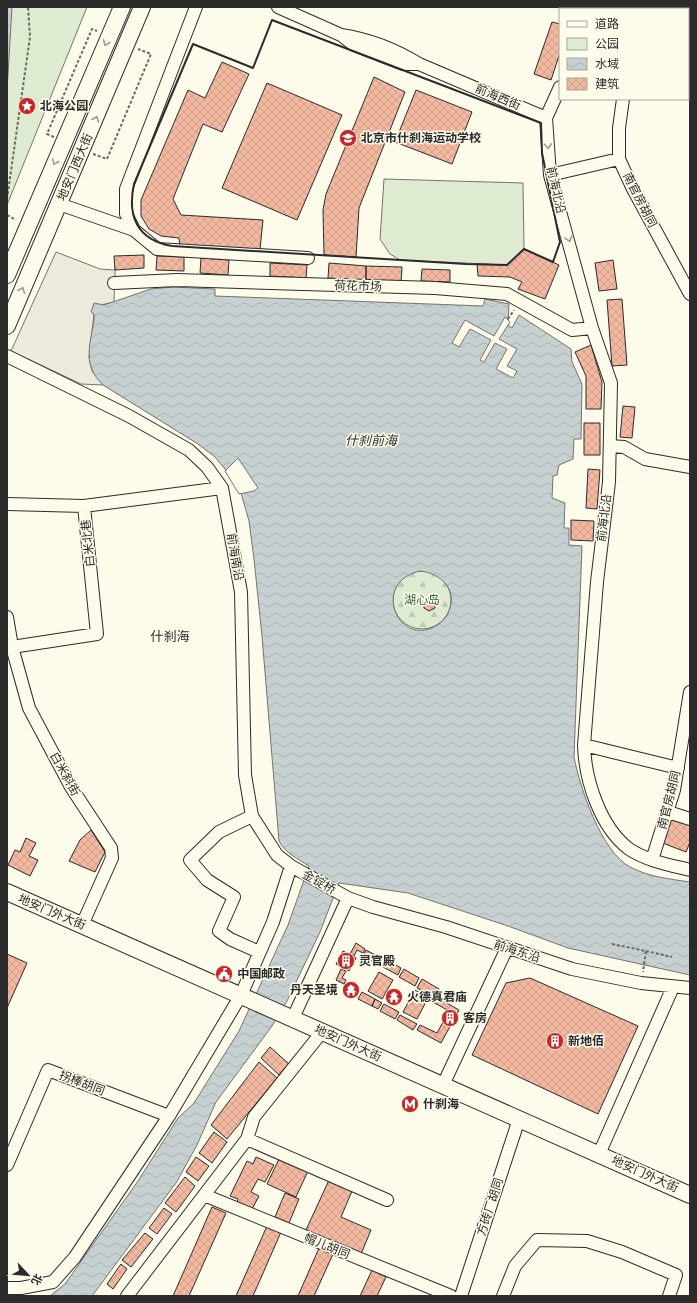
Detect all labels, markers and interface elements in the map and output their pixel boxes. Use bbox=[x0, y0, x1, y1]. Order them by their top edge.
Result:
legend bbox=[559, 8, 689, 100]
text: 道路 bbox=[595, 17, 619, 31]
text: 公园 bbox=[595, 37, 619, 51]
one-way arrow bbox=[103, 39, 111, 46]
text: 水域 bbox=[595, 57, 619, 71]
text: 建筑 bbox=[595, 77, 619, 91]
street label: 前海西街 bbox=[473, 81, 523, 113]
place icon: 北海公园 bbox=[17, 96, 37, 116]
place label: 北海公园 bbox=[40, 99, 88, 113]
one-way arrow bbox=[91, 116, 99, 123]
school or university icon: 北京市什刹海运动学校 bbox=[338, 128, 358, 148]
street label: 地安门西大街 bbox=[54, 131, 96, 203]
place label: 北京市什刹海运动学校 bbox=[361, 131, 481, 145]
one-way arrow bbox=[544, 143, 553, 149]
one-way arrow bbox=[52, 158, 60, 166]
street label: 前海北沿 bbox=[544, 165, 568, 215]
street label: 南官房胡同 bbox=[620, 170, 660, 230]
one-way arrow bbox=[564, 236, 572, 242]
street label: 荷花市场 bbox=[334, 278, 382, 294]
one-way arrow bbox=[18, 286, 26, 293]
water label: 什刹前海 bbox=[345, 433, 399, 448]
street label: 前海北沿 bbox=[594, 493, 614, 543]
street label: 白米北巷 bbox=[79, 518, 97, 568]
street label: 前海南沿 bbox=[224, 532, 246, 582]
park label: 湖心岛 bbox=[404, 593, 440, 607]
district label: 什刹海 bbox=[150, 629, 190, 644]
street label: 白米斜街 bbox=[47, 750, 83, 798]
street label: 南官房胡同 bbox=[655, 769, 683, 831]
street label: 金锭桥 bbox=[300, 867, 338, 897]
street label: 地安门外大街 bbox=[16, 891, 88, 933]
street label: 前海东沿 bbox=[492, 937, 542, 965]
building icon: 灵官殿 bbox=[336, 951, 356, 971]
place label: 灵官殿 bbox=[359, 954, 395, 968]
public building icon: 中国邮政 bbox=[214, 964, 234, 984]
place label: 中国邮政 bbox=[237, 967, 285, 981]
temple icon: 丹天圣境 bbox=[341, 980, 361, 1000]
place label: 丹天圣境 bbox=[290, 983, 338, 997]
temple icon: 火德真君庙 bbox=[384, 987, 404, 1007]
place label: 火德真君庙 bbox=[407, 990, 467, 1004]
building icon: 客房 bbox=[440, 1008, 460, 1028]
place label: 客房 bbox=[463, 1011, 487, 1025]
street label: 地安门外大街 bbox=[312, 1022, 384, 1064]
building icon: 新地佰 bbox=[545, 1031, 565, 1051]
place label: 新地佰 bbox=[568, 1034, 604, 1048]
street label: 拐棒胡同 bbox=[57, 1068, 107, 1098]
metro station icon: 什刹海 bbox=[400, 1094, 420, 1114]
place label: 什刹海 bbox=[423, 1097, 459, 1111]
street label: 地安门外大街 bbox=[609, 1153, 681, 1195]
street label: 方砖厂胡同 bbox=[474, 1176, 506, 1238]
street label: 帽儿胡同 bbox=[302, 1231, 352, 1261]
north arrow bbox=[8, 1255, 48, 1295]
text: 北 bbox=[29, 1272, 45, 1287]

